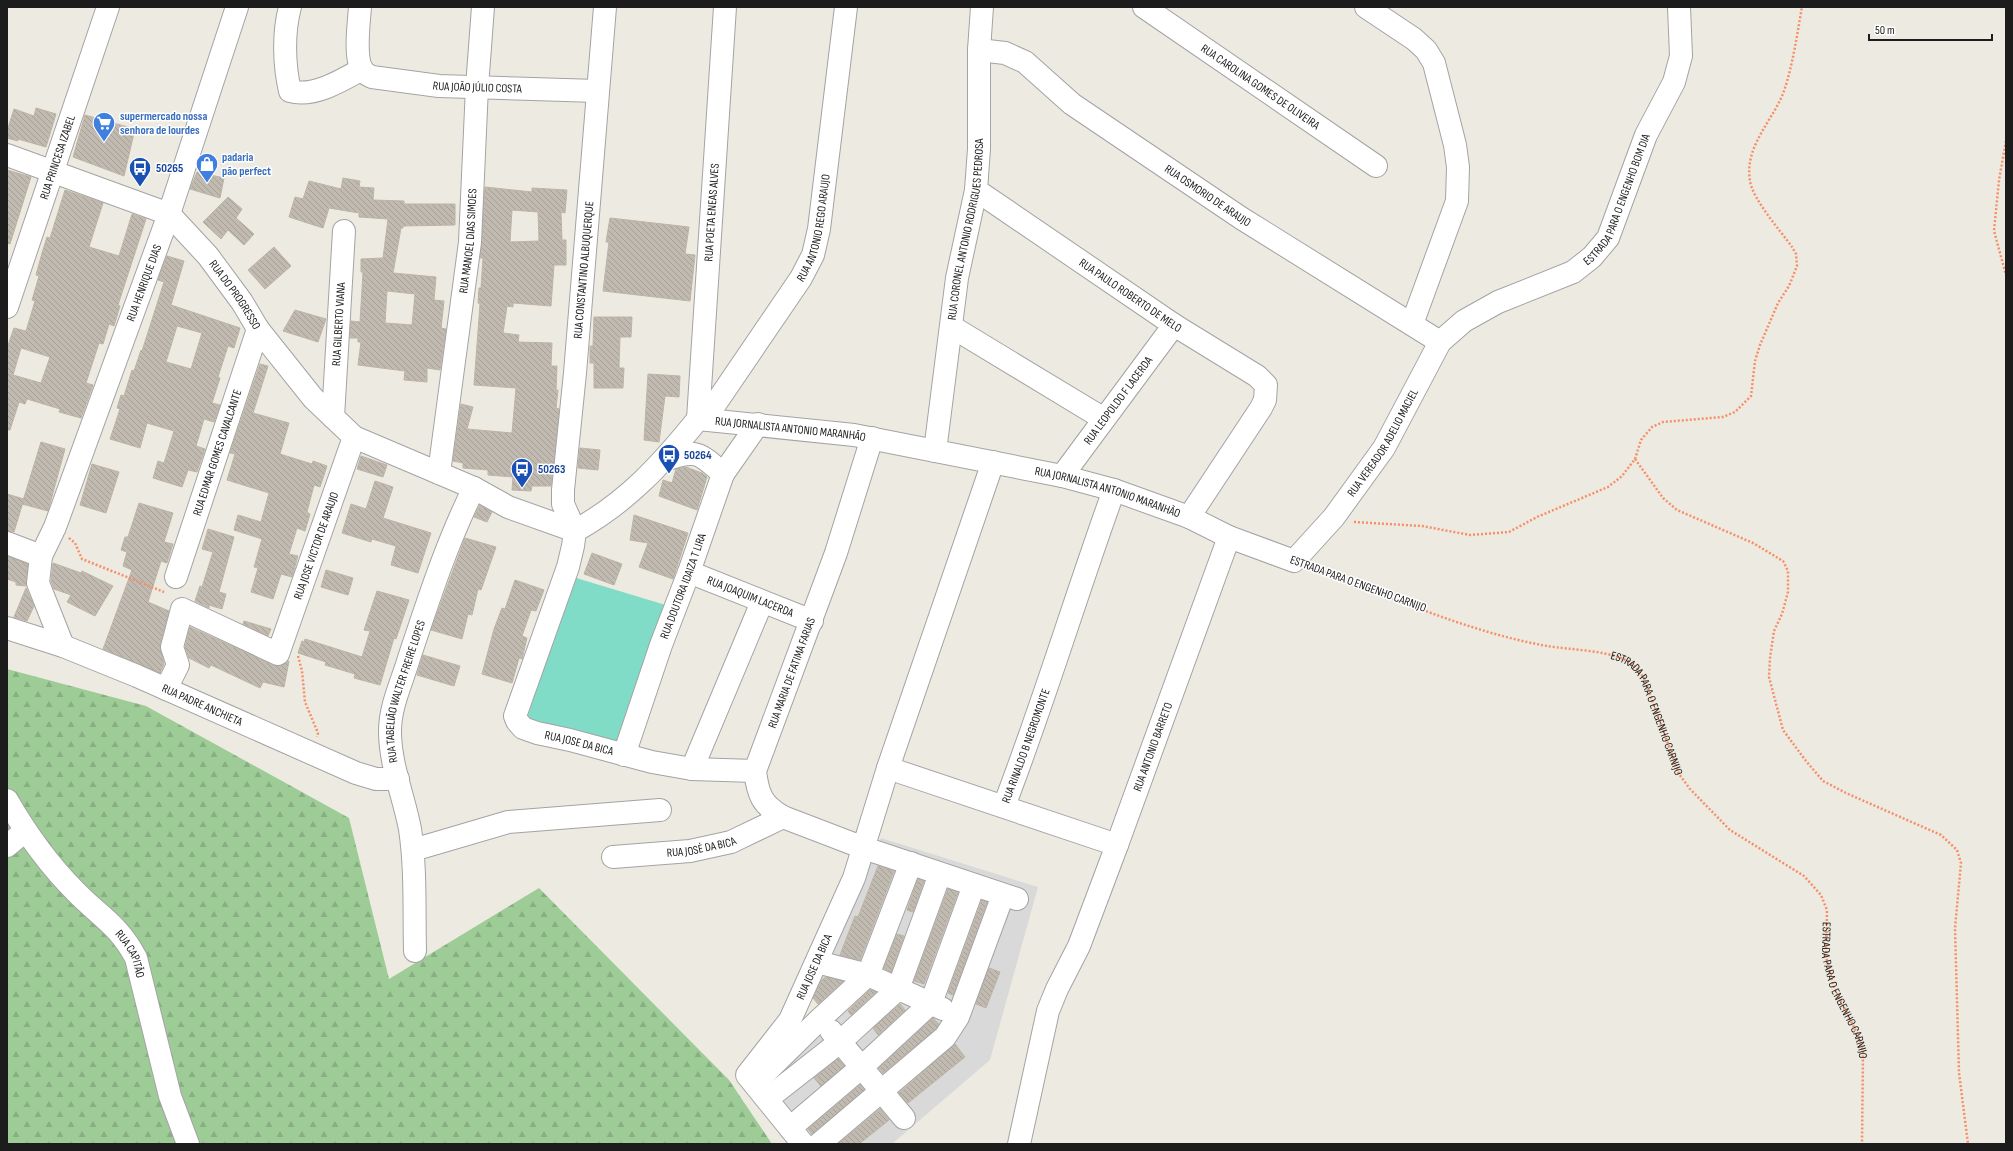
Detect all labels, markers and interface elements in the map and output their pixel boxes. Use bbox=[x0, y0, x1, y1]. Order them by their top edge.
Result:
scale bar bbox=[1869, 16, 1992, 42]
text: 50 m bbox=[1875, 23, 1895, 38]
street label: RUA CAROLINA GOMES DE OLIVEIRA bbox=[1198, 41, 1323, 133]
street label: RUA JOÃO JÚLIO COSTA bbox=[432, 78, 523, 96]
place label: supermercado nossa senhora de lourdes bbox=[120, 109, 207, 138]
supermarket icon: supermercado nossa senhora de lourdes bbox=[91, 110, 117, 143]
street label: RUA PRINCESA IZABEL bbox=[36, 113, 79, 201]
street label: ESTRADA PARA O ENGENHO BOM DIA bbox=[1580, 131, 1654, 268]
street label: RUA CORONEL ANTONIO RODRIGUES PEDROSA bbox=[944, 138, 987, 321]
place label: padaria pão perfect bbox=[222, 150, 271, 179]
shop icon: padaria pão perfect bbox=[194, 151, 220, 184]
bus stop icon: 50265 bbox=[127, 155, 153, 188]
place label: 50265 bbox=[156, 161, 183, 176]
street label: RUA OSMORIO DE ARAUJO bbox=[1162, 161, 1254, 230]
street label: RUA POETA ENEAS ALVES bbox=[701, 163, 722, 262]
street label: RUA ANTONIO REGO ARAUJO bbox=[793, 173, 833, 285]
street label: RUA MANOEL DIAS SIMOES bbox=[456, 188, 480, 294]
street label: RUA CONSTANTINO ALBUQUERQUE bbox=[571, 201, 597, 339]
street label: RUA HENRIQUE DIAS bbox=[123, 242, 165, 323]
street label: RUA PAULO ROBERTO DE MELO bbox=[1076, 255, 1185, 336]
street label: RUA DO PROGRESSO bbox=[206, 257, 264, 332]
street label: RUA GILBERTO VIANA bbox=[329, 281, 349, 366]
street label: RUA LEOPOLDO F LACERDA bbox=[1080, 353, 1156, 448]
street label: RUA VEREADOR ADELIO MACIEL bbox=[1344, 386, 1422, 500]
street label: RUA EDMAR GOMES CAVALCANTE bbox=[189, 387, 245, 518]
street label: RUA JORNALISTA ANTONIO MARANHÃO bbox=[714, 413, 867, 445]
bus stop icon: 50264 bbox=[656, 442, 682, 475]
place label: 50264 bbox=[684, 448, 712, 463]
bus stop icon: 50263 bbox=[509, 456, 535, 489]
place label: 50263 bbox=[538, 462, 565, 477]
street label: RUA JORNALISTA ANTONIO MARANHÃO bbox=[1034, 463, 1182, 521]
street label: RUA JOSE VICTOR DE ARAUJO bbox=[290, 490, 342, 601]
street label: RUA DOUTORA IDAIZA T LIRA bbox=[657, 531, 710, 641]
street label: ESTRADA PARA O ENGENHO CARNIJO bbox=[1288, 552, 1428, 616]
street label: RUA JOAQUIM LACERDA bbox=[705, 572, 797, 621]
street label: RUA MARIA DE FATIMA FARIAS bbox=[765, 616, 819, 730]
street label: RUA TABELIÃO WALTER FREIRE LOPES bbox=[382, 618, 429, 764]
street label: ESTRADA PARA O ENGENHO CARNIJO bbox=[1609, 648, 1686, 777]
street label: RUA PADRE ANCHIETA bbox=[159, 680, 246, 730]
street label: RUA RINALDO B NEGROMONTE bbox=[998, 687, 1053, 805]
street label: RUA ANTONIO BARRETO bbox=[1130, 700, 1176, 794]
street label: RUA JOSE DA BICA bbox=[543, 727, 616, 759]
street label: RUA JOSÉ DA BICA bbox=[666, 833, 739, 860]
street label: ESTRADA PARA O ENGENHO CARNIJO bbox=[1818, 922, 1870, 1059]
street label: RUA CAPITÃO bbox=[112, 926, 148, 979]
street label: RUA JOSE DA BICA bbox=[793, 931, 836, 1002]

